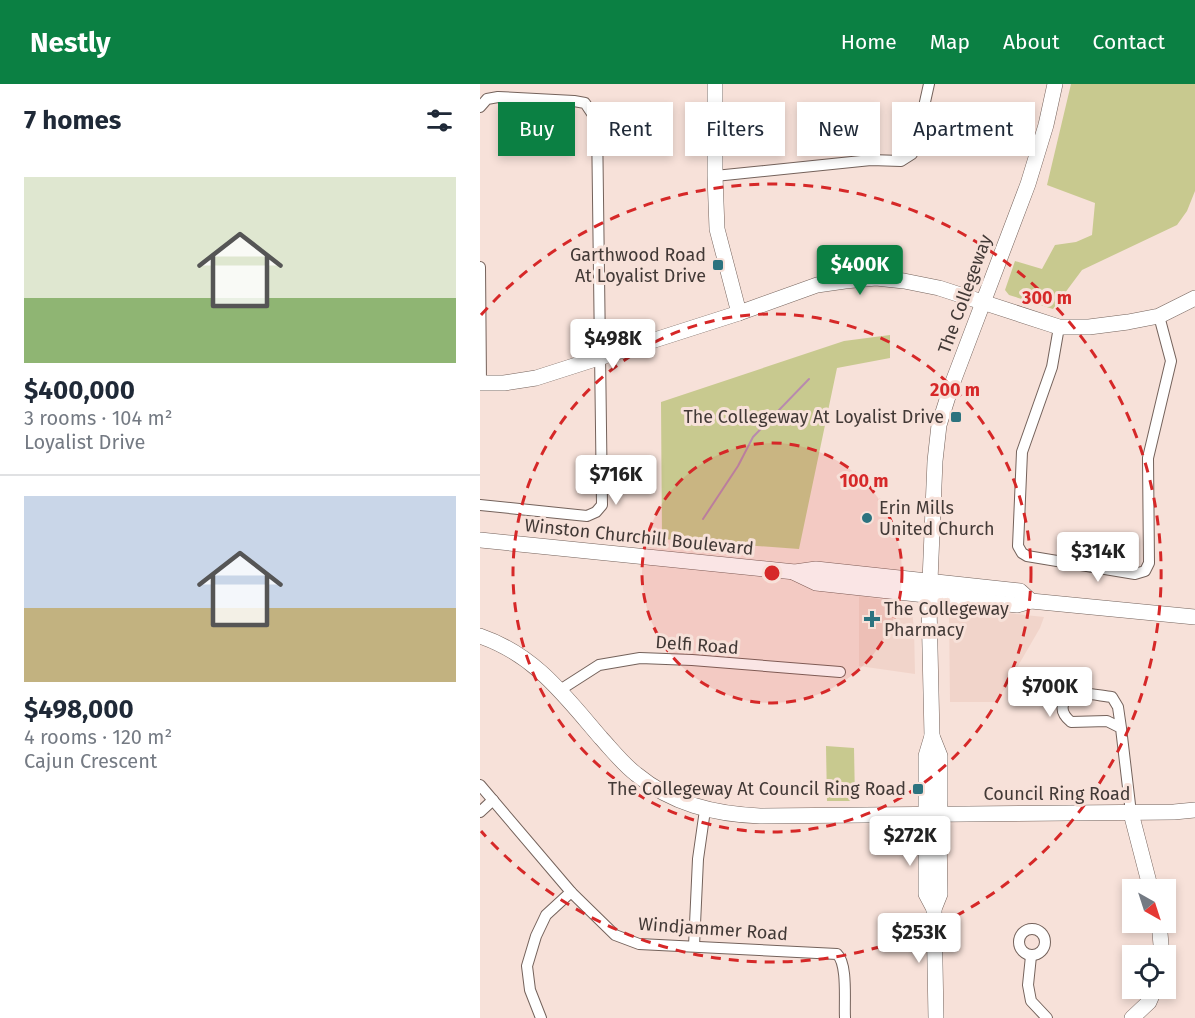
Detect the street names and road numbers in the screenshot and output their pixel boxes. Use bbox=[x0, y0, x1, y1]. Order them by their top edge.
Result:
street label: The Collegeway bbox=[933, 231, 997, 356]
street label: Winston Churchill Boulevard bbox=[523, 514, 755, 560]
street label: Delfi Road bbox=[655, 631, 739, 659]
street label: Council Ring Road bbox=[983, 783, 1131, 805]
street label: Windjammer Road bbox=[637, 913, 789, 945]

